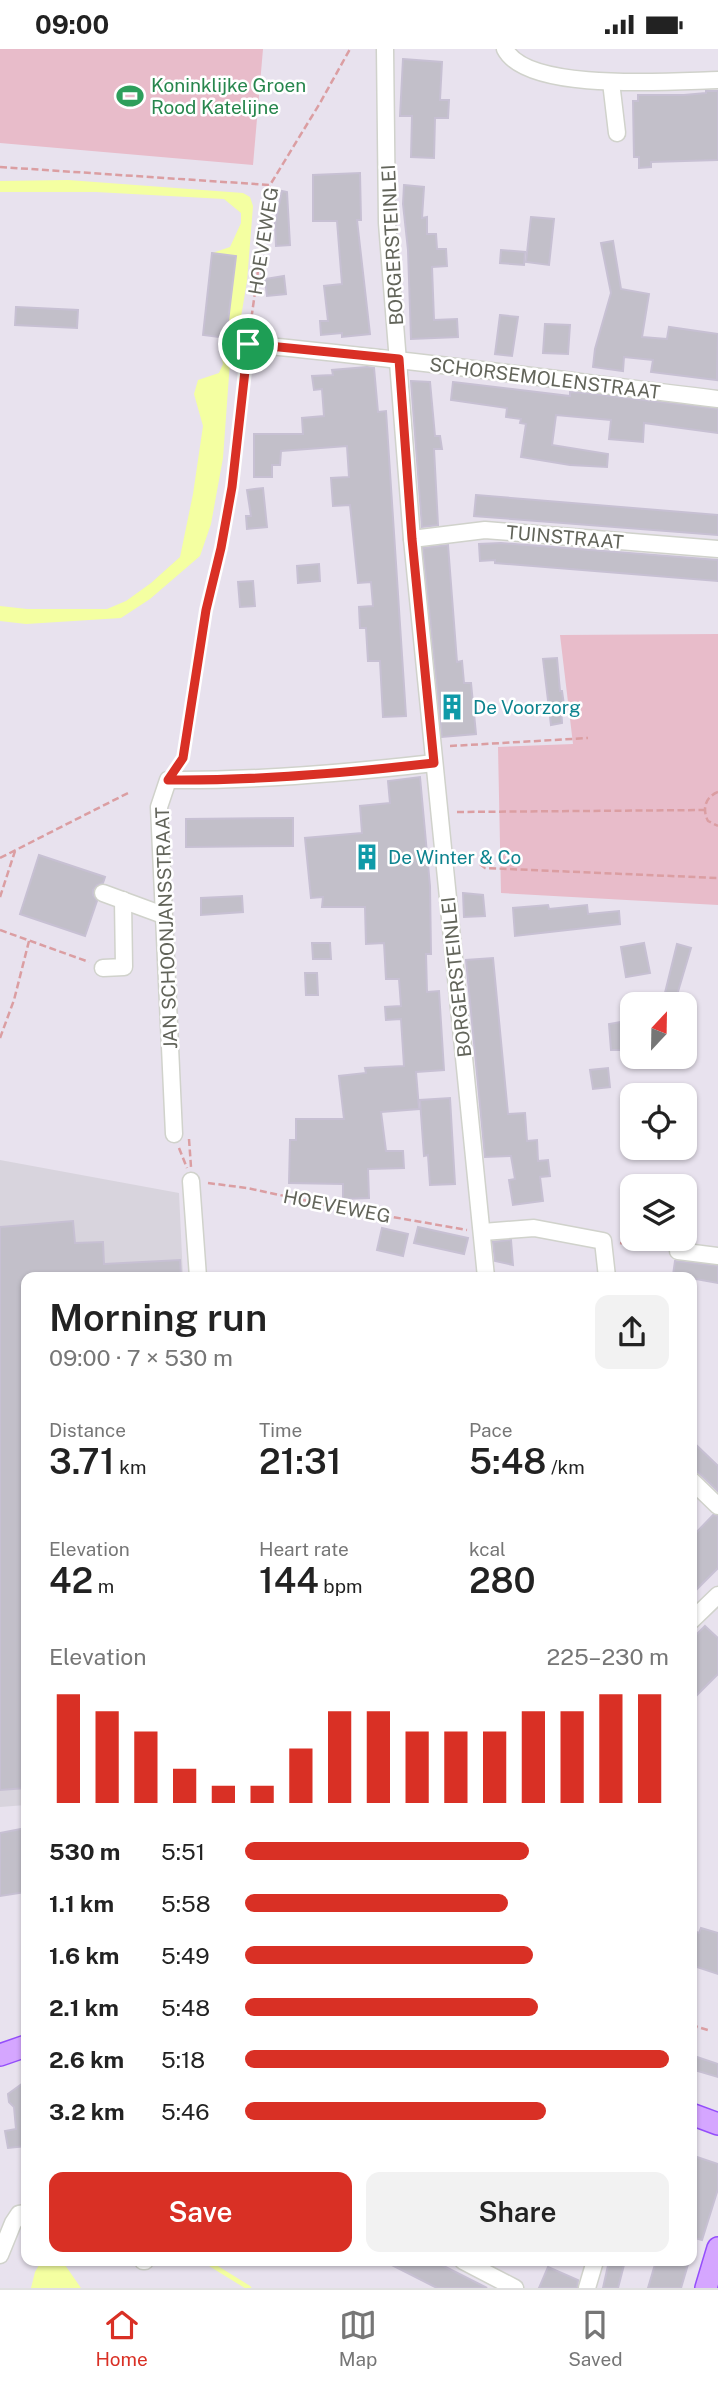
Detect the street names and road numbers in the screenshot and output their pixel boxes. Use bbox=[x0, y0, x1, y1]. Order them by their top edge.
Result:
street label: BORGERSTEINLEI bbox=[377, 164, 407, 326]
street label: HOEVEWEG bbox=[244, 186, 282, 296]
street label: SCHORSEMOLENSTRAAT bbox=[428, 353, 662, 403]
street label: TUINSTRAAT bbox=[505, 521, 625, 553]
street label: JAN SCHOONJANSSTRAAT bbox=[151, 807, 181, 1049]
street label: BORGERSTEINLEI bbox=[437, 896, 475, 1058]
street label: HOEVEWEG bbox=[282, 1185, 392, 1227]

